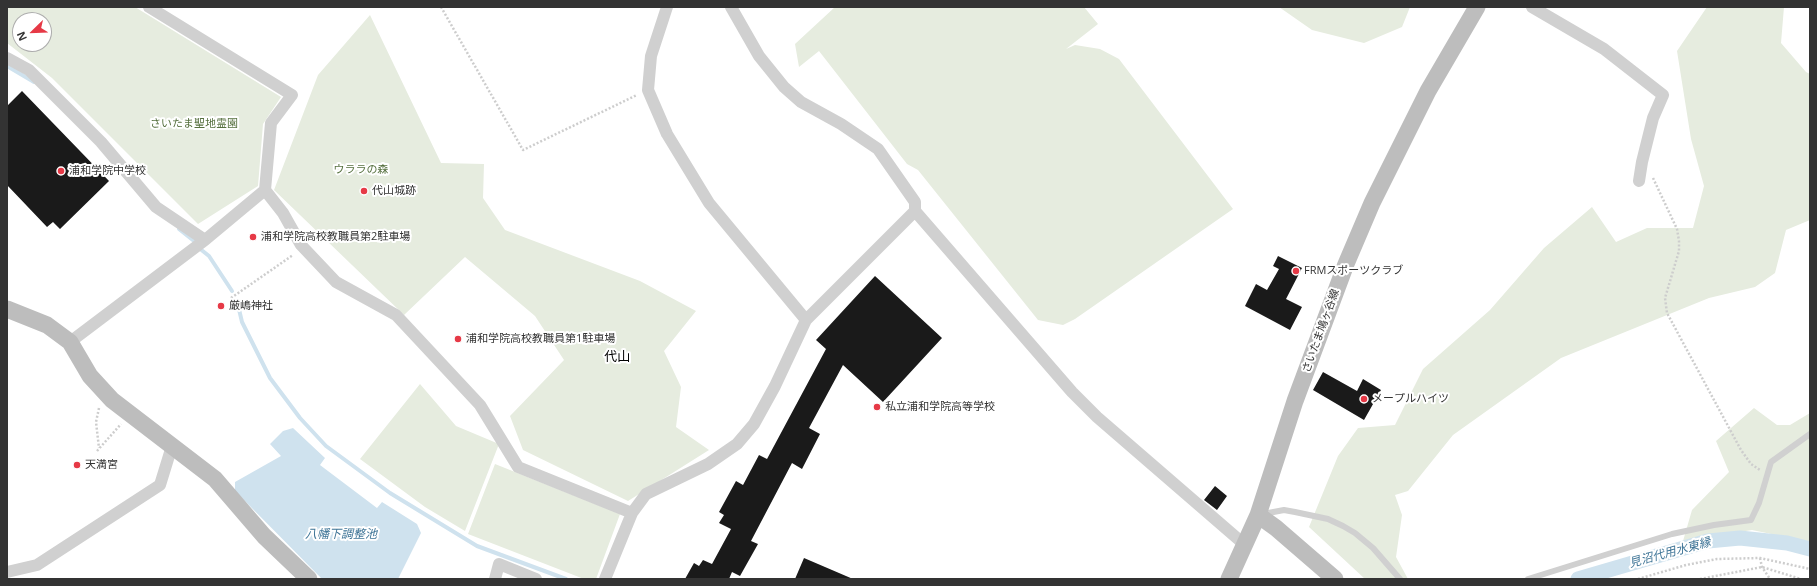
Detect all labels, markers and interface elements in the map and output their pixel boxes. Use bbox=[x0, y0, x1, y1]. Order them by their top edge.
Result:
north arrow bbox=[12, 12, 52, 52]
text: N bbox=[13, 29, 30, 44]
park label: さいたま聖地霊園 bbox=[150, 117, 238, 131]
park label: ウララの森 bbox=[334, 163, 388, 177]
place label: 浦和学院中学校 bbox=[69, 164, 146, 178]
marker: 浦和学院中学校 bbox=[56, 166, 66, 176]
place label: 代山城跡 bbox=[372, 184, 416, 198]
marker: 代山城跡 bbox=[359, 186, 369, 196]
place label: 浦和学院高校教職員第2駐車場 bbox=[261, 230, 410, 244]
marker: 浦和学院高校教職員第2駐車場 bbox=[248, 232, 258, 242]
place label: FRMスポーツクラブ bbox=[1304, 264, 1403, 278]
marker: FRMスポーツクラブ bbox=[1291, 266, 1301, 276]
street label: さいたま鳩ヶ谷線 bbox=[1300, 287, 1342, 375]
place label: 厳嶋神社 bbox=[229, 299, 273, 313]
marker: 厳嶋神社 bbox=[216, 301, 226, 311]
place label: 浦和学院高校教職員第1駐車場 bbox=[466, 332, 615, 346]
marker: 浦和学院高校教職員第1駐車場 bbox=[453, 334, 463, 344]
district label: 代山 bbox=[604, 349, 630, 365]
place label: メープルハイツ bbox=[1372, 392, 1449, 406]
marker: メープルハイツ bbox=[1359, 394, 1369, 404]
place label: 私立浦和学院高等学校 bbox=[885, 400, 995, 414]
marker: 私立浦和学院高等学校 bbox=[872, 402, 882, 412]
place label: 天満宮 bbox=[85, 458, 118, 472]
marker: 天満宮 bbox=[72, 460, 82, 470]
water label: 八幡下調整池 bbox=[305, 528, 377, 542]
water label: 見沼代用水東縁 bbox=[1628, 535, 1712, 571]

